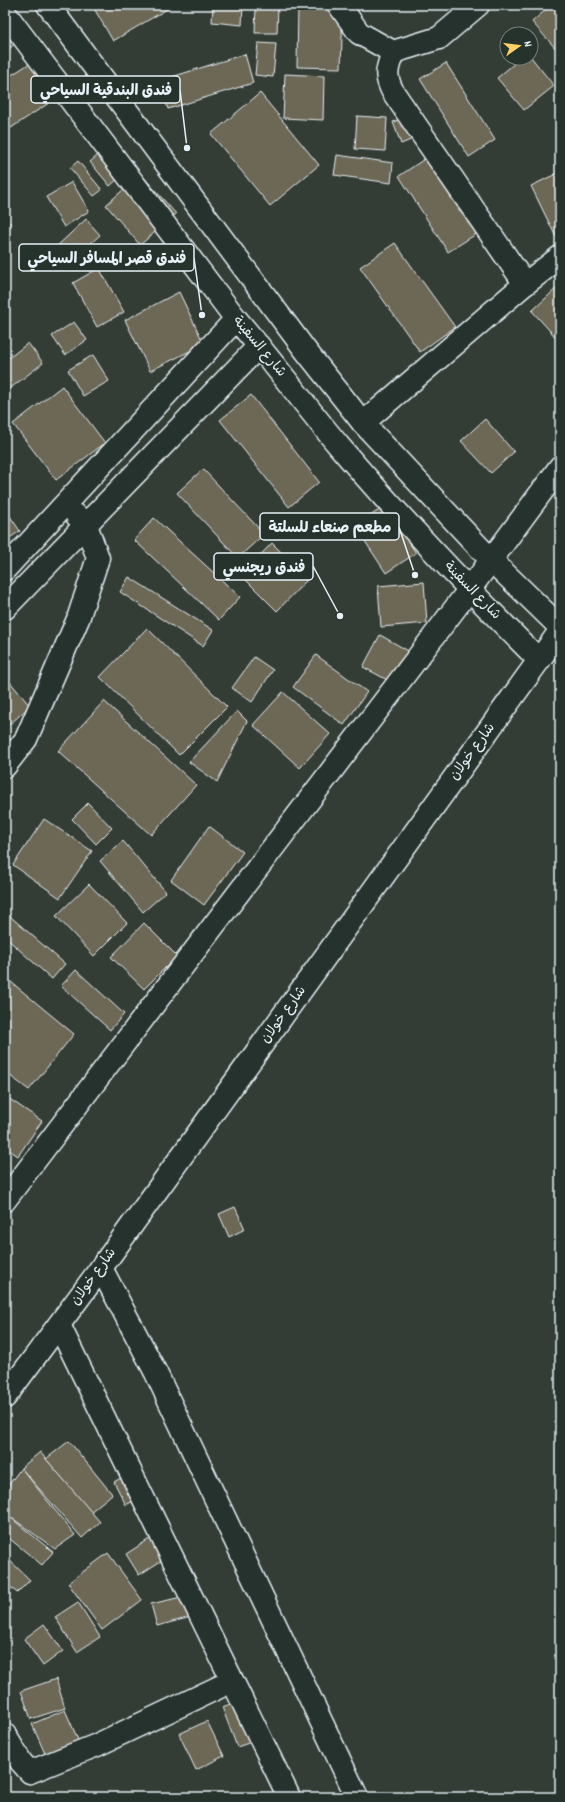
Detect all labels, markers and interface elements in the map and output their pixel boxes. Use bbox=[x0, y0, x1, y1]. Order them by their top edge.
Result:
north arrow bbox=[499, 26, 539, 66]
text: N bbox=[518, 39, 535, 49]
callout: فندق البندقية السياحي bbox=[31, 76, 180, 103]
text: فندق البندقية السياحي bbox=[40, 81, 172, 104]
callout: فندق قصر المسافر السياحي bbox=[19, 244, 194, 271]
text: فندق قصر المسافر السياحي bbox=[28, 249, 187, 272]
street label: شارع السفينة bbox=[227, 312, 291, 382]
callout: مطعم صنعاء للسلتة bbox=[260, 513, 399, 540]
text: مطعم صنعاء للسلتة bbox=[268, 518, 392, 540]
callout: فندق ريجنسي bbox=[214, 553, 313, 580]
street label: شارع السفينة bbox=[439, 557, 505, 625]
text: فندق ريجنسي bbox=[223, 558, 305, 581]
street label: شارع خولان bbox=[445, 719, 501, 785]
street label: شارع خولان bbox=[256, 982, 312, 1048]
street label: شارع خولان bbox=[66, 1244, 122, 1310]

